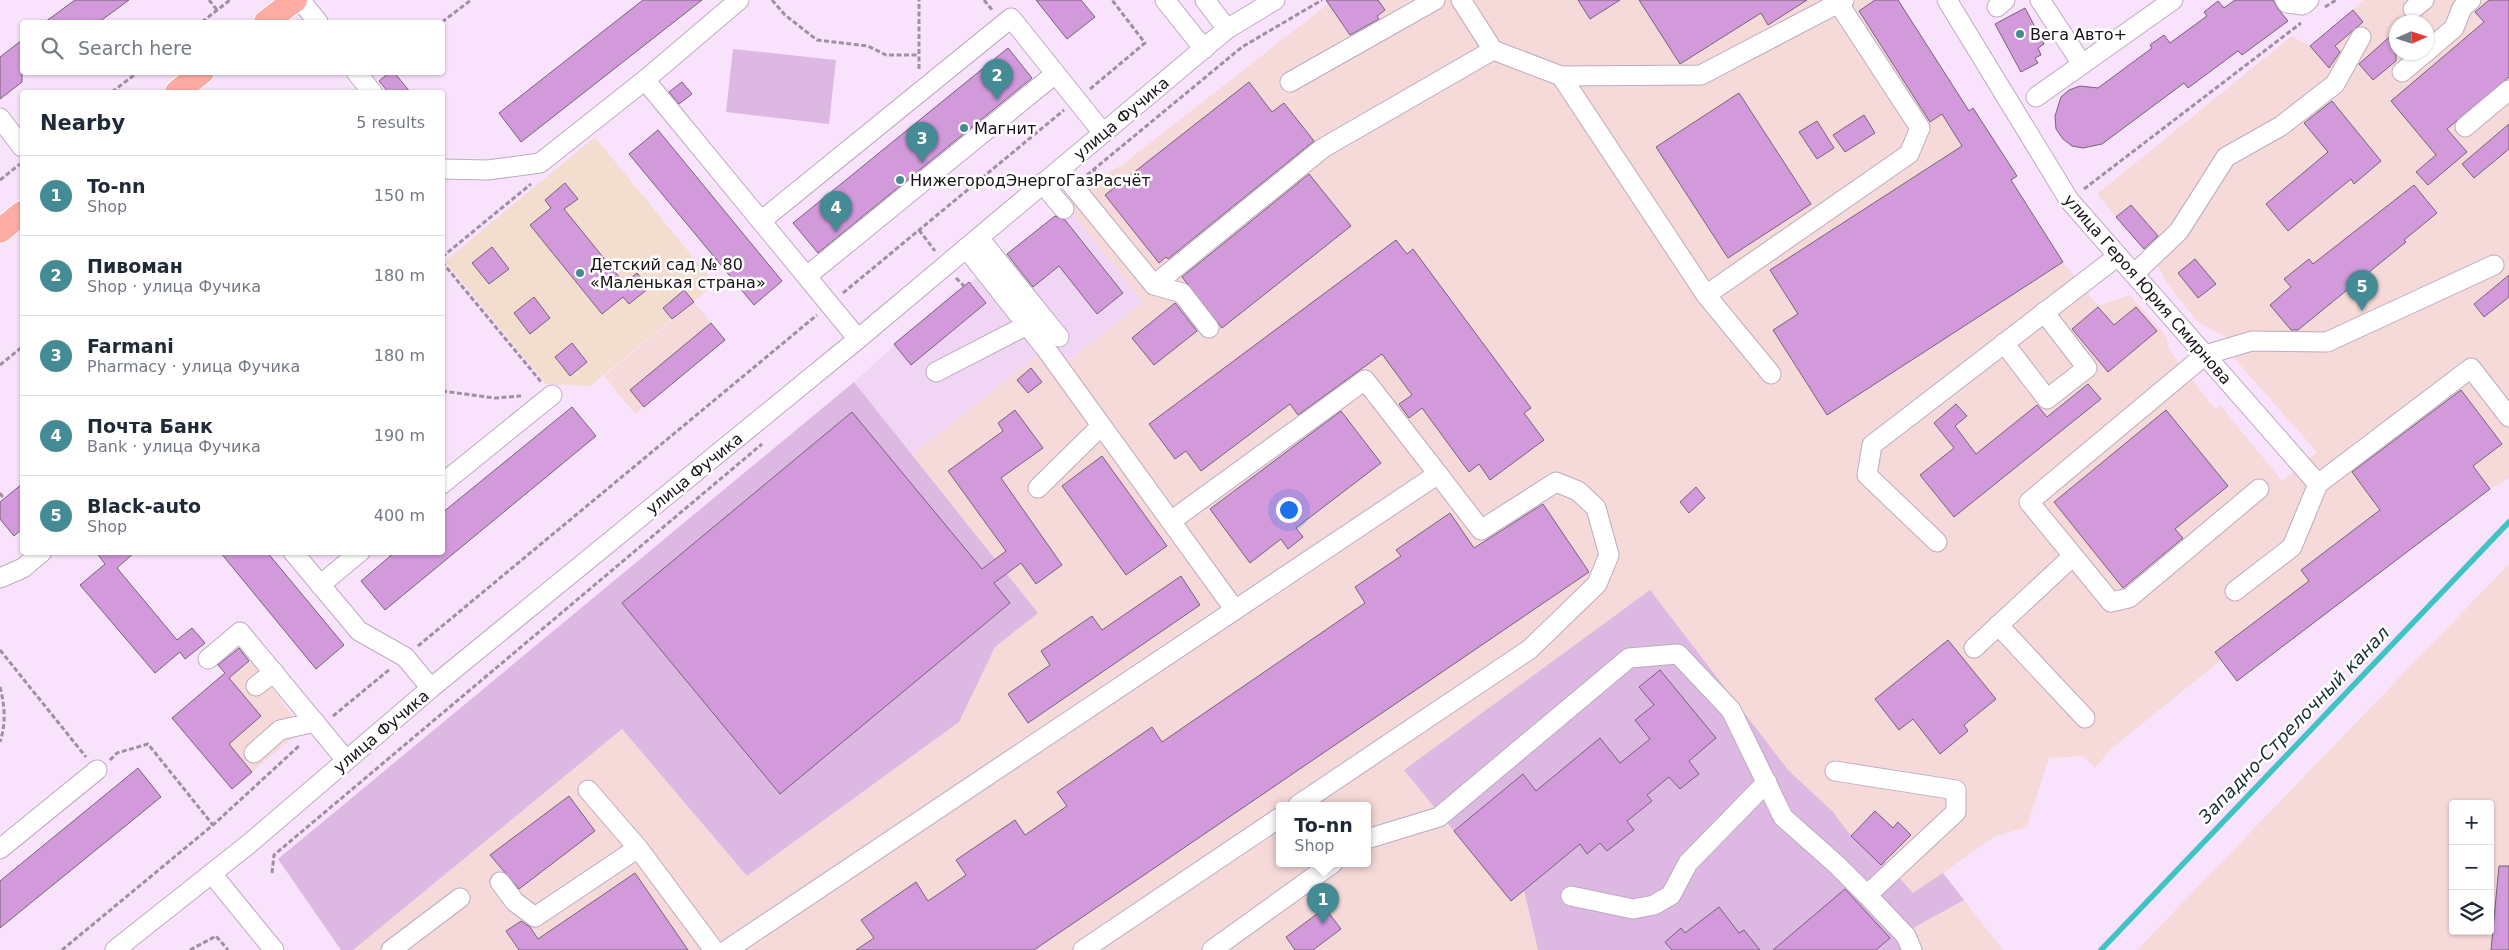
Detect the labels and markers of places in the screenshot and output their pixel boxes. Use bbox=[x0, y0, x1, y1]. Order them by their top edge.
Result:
place label: Вега Авто+ bbox=[2030, 25, 2127, 44]
marker: Вега Авто+ bbox=[2014, 28, 2026, 40]
pin: 2 bbox=[981, 59, 1013, 100]
place label: Магнит bbox=[974, 119, 1036, 138]
pin: 3 bbox=[906, 122, 938, 163]
marker: Магнит bbox=[958, 122, 970, 134]
place label: НижегородЭнергоГазРасчёт bbox=[910, 171, 1151, 190]
marker: НижегородЭнергоГазРасчёт bbox=[894, 174, 906, 186]
pin: 4 bbox=[820, 191, 852, 232]
place label: Детский сад № 80 «Маленькая страна» bbox=[590, 255, 766, 292]
marker: Детский сад № 80 «Маленькая страна» bbox=[574, 267, 586, 279]
pin: 5 bbox=[2346, 270, 2378, 311]
pin: 1 bbox=[1307, 883, 1339, 924]

